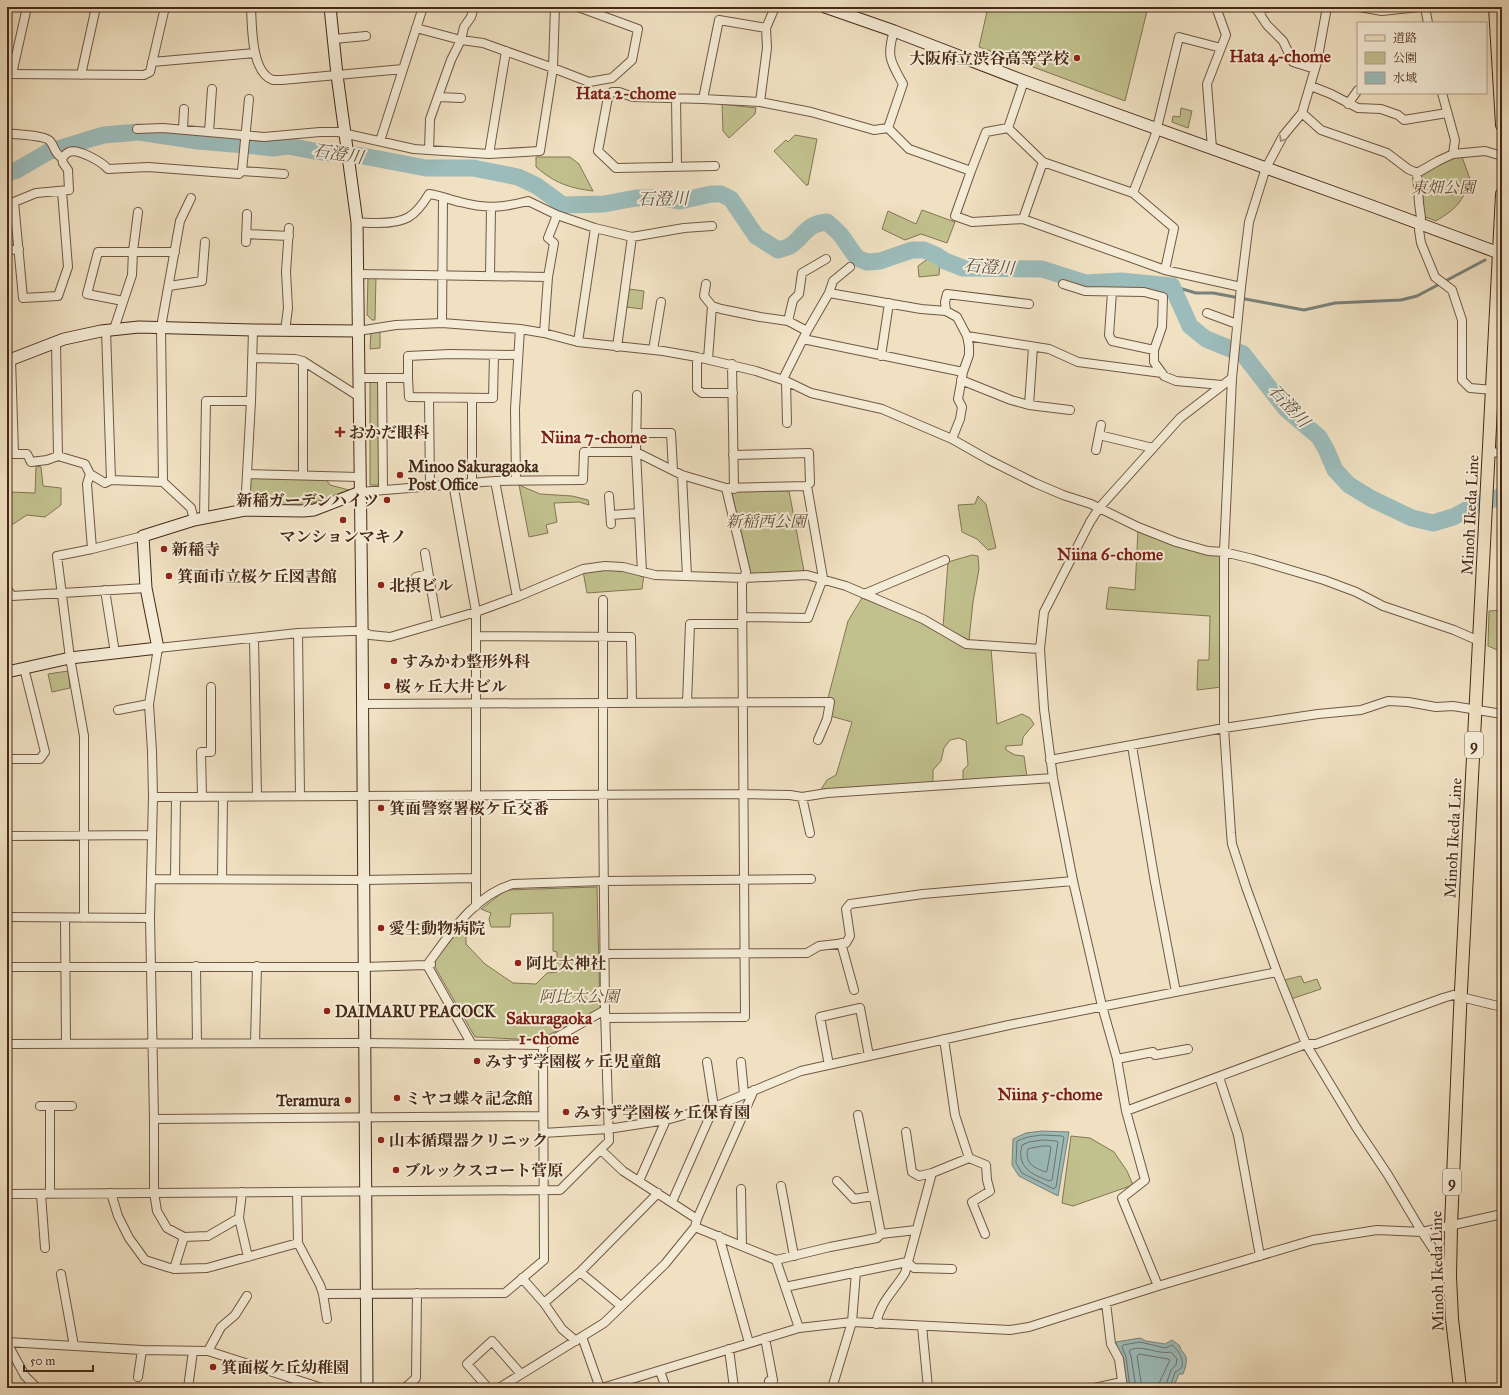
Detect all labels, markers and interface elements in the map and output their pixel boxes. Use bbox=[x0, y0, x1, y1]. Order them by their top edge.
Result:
legend bbox=[1357, 22, 1487, 94]
text: 道路 bbox=[1393, 31, 1417, 45]
district label: Hata 4-chome bbox=[1229, 46, 1331, 67]
place label: 大阪府立渋谷高等学校 bbox=[909, 49, 1070, 68]
text: 公園 bbox=[1393, 51, 1417, 65]
marker: 大阪府立渋谷高等学校 bbox=[1072, 53, 1082, 63]
text: 水域 bbox=[1393, 71, 1417, 85]
district label: Hata 2-chome bbox=[576, 83, 676, 104]
one-way arrow bbox=[1279, 135, 1287, 142]
water label: 石澄川 bbox=[311, 140, 367, 169]
park label: 東畑公園 bbox=[1411, 178, 1478, 197]
water label: 石澄川 bbox=[637, 188, 691, 210]
water label: 石澄川 bbox=[963, 255, 1017, 279]
water label: 石澄川 bbox=[1264, 380, 1315, 433]
place label: おかだ眼科 bbox=[349, 423, 430, 442]
marker: おかだ眼科 bbox=[334, 426, 346, 438]
district label: Niina 7-chome bbox=[541, 427, 647, 448]
street label: Minoh Ikeda Line bbox=[1457, 454, 1483, 576]
place label: Minoo Sakuragaoka Post Office bbox=[408, 457, 540, 494]
marker: Minoo Sakuragaoka Post Office bbox=[395, 470, 405, 480]
place label: 新稲ガーデンハイツ bbox=[235, 491, 379, 510]
marker: 新稲ガーデンハイツ bbox=[382, 495, 392, 505]
park label: 新稲西公園 bbox=[726, 512, 809, 531]
marker: マンションマキノ bbox=[338, 515, 348, 525]
place label: マンションマキノ bbox=[280, 527, 406, 546]
place label: 新稲寺 bbox=[171, 540, 220, 559]
marker: 新稲寺 bbox=[159, 544, 169, 554]
district label: Niina 6-chome bbox=[1057, 544, 1163, 565]
place label: 箕面市立桜ケ丘図書館 bbox=[177, 567, 337, 586]
marker: 箕面市立桜ケ丘図書館 bbox=[164, 571, 174, 581]
place label: 北摂ビル bbox=[389, 576, 453, 595]
marker: 北摂ビル bbox=[376, 580, 386, 590]
place label: すみかわ整形外科 bbox=[402, 652, 531, 671]
marker: すみかわ整形外科 bbox=[389, 656, 399, 666]
place label: 桜ヶ丘大井ビル bbox=[395, 677, 507, 696]
marker: 桜ヶ丘大井ビル bbox=[382, 681, 392, 691]
road number: 9 bbox=[1465, 732, 1483, 758]
street label: Minoh Ikeda Line bbox=[1440, 777, 1466, 899]
place label: 箕面警察署桜ケ丘交番 bbox=[389, 799, 549, 818]
marker: 箕面警察署桜ケ丘交番 bbox=[376, 803, 386, 813]
place label: 愛生動物病院 bbox=[389, 919, 485, 938]
marker: 愛生動物病院 bbox=[376, 923, 386, 933]
place label: 阿比太神社 bbox=[526, 954, 606, 973]
marker: 阿比太神社 bbox=[513, 958, 523, 968]
park label: 阿比太公園 bbox=[539, 987, 622, 1006]
place label: DAIMARU PEACOCK bbox=[335, 1002, 496, 1021]
marker: DAIMARU PEACOCK bbox=[322, 1006, 332, 1016]
district label: Sakuragaoka 1-chome bbox=[506, 1008, 593, 1049]
place label: みすず学園桜ヶ丘児童館 bbox=[485, 1052, 661, 1071]
marker: みすず学園桜ヶ丘児童館 bbox=[472, 1056, 482, 1066]
district label: Niina 5-chome bbox=[997, 1084, 1103, 1105]
place label: ミヤコ蝶々記念館 bbox=[405, 1089, 533, 1108]
place label: Teramura bbox=[275, 1091, 341, 1110]
marker: ミヤコ蝶々記念館 bbox=[392, 1093, 402, 1103]
marker: Teramura bbox=[343, 1095, 353, 1105]
place label: みすず学園桜ヶ丘保育園 bbox=[574, 1103, 750, 1122]
marker: みすず学園桜ヶ丘保育園 bbox=[561, 1107, 571, 1117]
place label: 山本循環器クリニック bbox=[389, 1131, 548, 1150]
marker: 山本循環器クリニック bbox=[376, 1135, 386, 1145]
place label: ブルックスコート菅原 bbox=[404, 1161, 563, 1180]
marker: ブルックスコート菅原 bbox=[391, 1165, 401, 1175]
road number: 9 bbox=[1443, 1169, 1461, 1195]
street label: Minoh Ikeda Line bbox=[1426, 1210, 1448, 1331]
scale bar bbox=[24, 1347, 93, 1373]
text: 50 m bbox=[30, 1354, 55, 1368]
place label: 箕面桜ケ丘幼稚園 bbox=[221, 1358, 349, 1377]
marker: 箕面桜ケ丘幼稚園 bbox=[208, 1362, 218, 1372]

